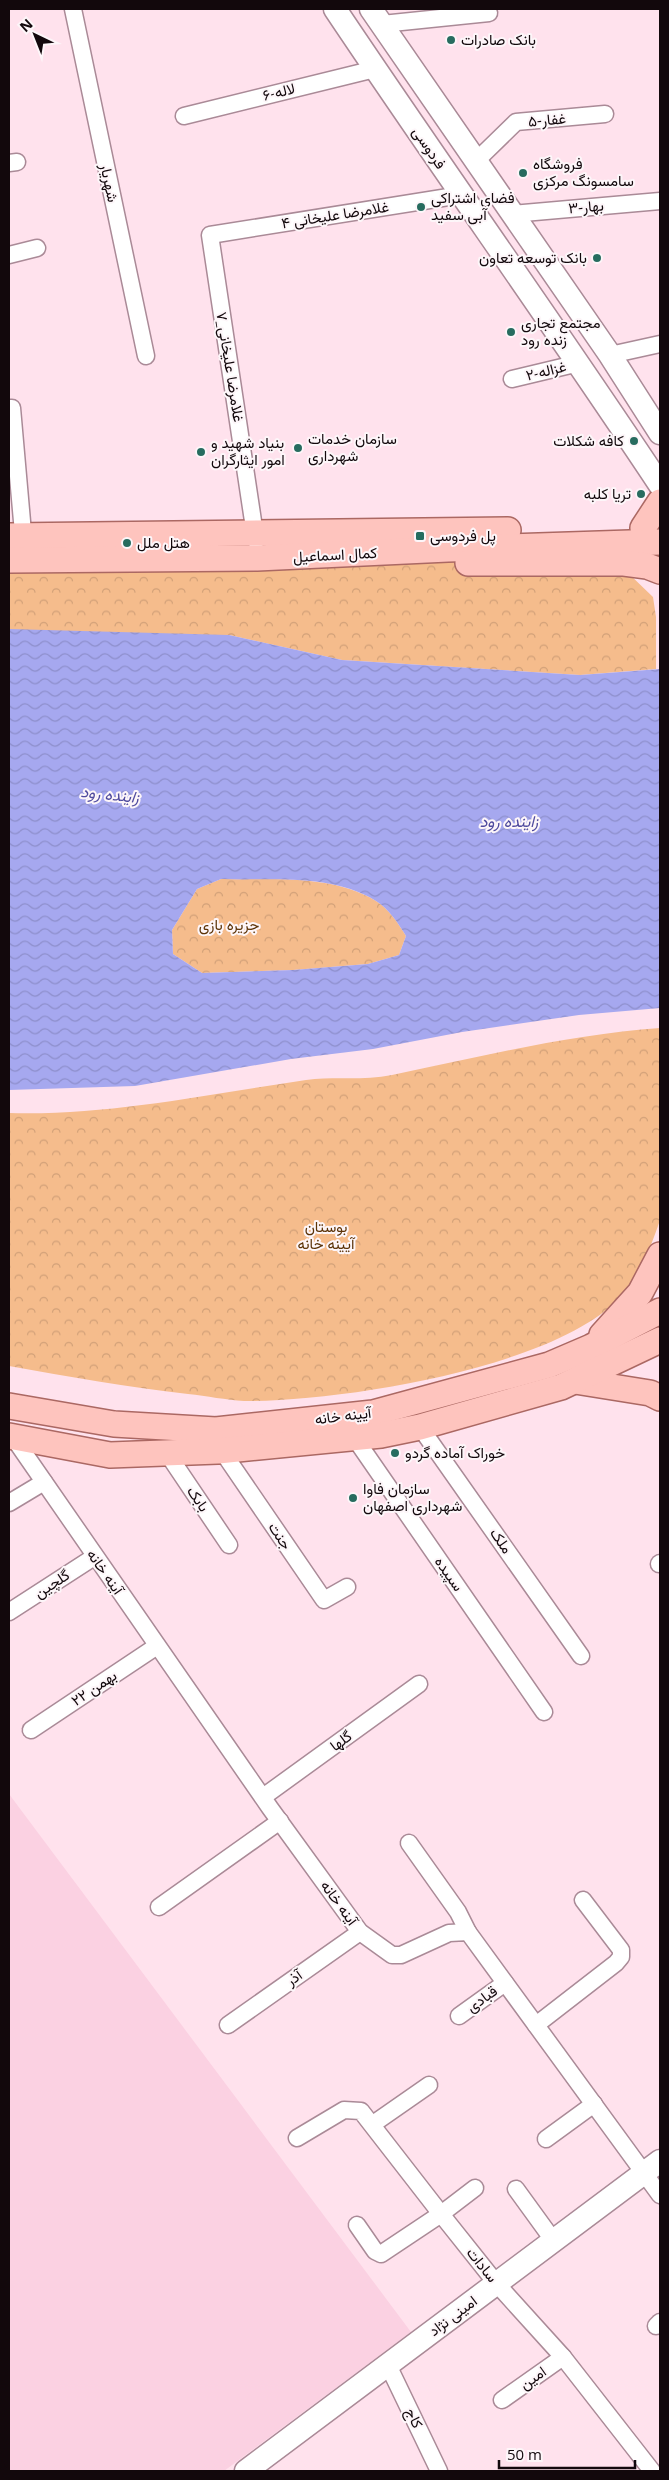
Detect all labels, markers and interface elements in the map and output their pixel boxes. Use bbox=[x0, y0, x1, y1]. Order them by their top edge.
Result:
north arrow bbox=[10, 10, 60, 60]
text: N bbox=[15, 14, 36, 36]
place label: بانک صادرات bbox=[461, 29, 536, 49]
marker: بانک صادرات bbox=[445, 34, 457, 46]
street label: ۶-لاله bbox=[260, 77, 297, 105]
street label: ۵-غفار bbox=[527, 107, 567, 131]
street label: فردوسی bbox=[408, 122, 451, 173]
place label: فروشگاه سامسونگ مرکزی bbox=[533, 153, 634, 191]
street label: شهریار bbox=[96, 161, 124, 204]
marker: فروشگاه سامسونگ مرکزی bbox=[517, 167, 529, 179]
place label: فضای اشتراکی آبی سفید bbox=[431, 187, 515, 225]
street label: ۳-بهار bbox=[567, 194, 605, 218]
street label: ۴ غلامرضا علیخانی bbox=[280, 196, 390, 233]
marker: فضای اشتراکی آبی سفید bbox=[415, 201, 427, 213]
place label: بانک توسعه تعاون bbox=[479, 247, 587, 267]
marker: بانک توسعه تعاون bbox=[591, 252, 603, 264]
street label: ۷_غلامرضا علیخانی bbox=[211, 310, 250, 424]
place label: مجتمع تجاری زنده رود bbox=[521, 312, 601, 349]
marker: مجتمع تجاری زنده رود bbox=[505, 326, 517, 338]
street label: ۲-غزاله bbox=[524, 355, 568, 385]
place label: سازمان خدمات شهرداری bbox=[308, 428, 397, 466]
place label: کافه شکلات bbox=[553, 430, 624, 450]
place label: بنیاد شهید و امور ایثارگران bbox=[211, 432, 285, 469]
marker: کافه شکلات bbox=[628, 435, 640, 447]
marker: سازمان خدمات شهرداری bbox=[292, 442, 304, 454]
marker: بنیاد شهید و امور ایثارگران bbox=[195, 446, 207, 458]
place label: تریا کلبه bbox=[584, 483, 631, 503]
marker: تریا کلبه bbox=[635, 488, 647, 500]
place label: پل فردوسی bbox=[430, 525, 496, 546]
marker: پل فردوسی bbox=[414, 530, 426, 542]
place label: هتل ملل bbox=[137, 532, 190, 552]
marker: هتل ملل bbox=[121, 537, 133, 549]
street label: کمال اسماعیل bbox=[292, 542, 378, 566]
water label: زاینده رود bbox=[80, 780, 142, 808]
water label: زاینده رود bbox=[480, 810, 540, 832]
park label: جزیره بازی bbox=[199, 914, 259, 935]
park label: بوستان آیینه خانه bbox=[298, 1216, 356, 1253]
street label: آیینه خانه bbox=[313, 1401, 374, 1428]
place label: خوراک آماده گردو bbox=[405, 1442, 505, 1462]
marker: خوراک آماده گردو bbox=[389, 1447, 401, 1459]
place label: سازمان فاوا شهرداری اصفهان bbox=[363, 1478, 462, 1516]
street label: بابک bbox=[183, 1482, 215, 1515]
marker: سازمان فاوا شهرداری اصفهان bbox=[347, 1492, 359, 1504]
street label: جنت bbox=[264, 1518, 297, 1553]
street label: ملک bbox=[486, 1524, 518, 1557]
street label: آینه خانه bbox=[83, 1545, 129, 1599]
street label: سپیده bbox=[430, 1552, 469, 1596]
street label: گلچین bbox=[30, 1564, 74, 1603]
street label: ۲۲ بهمن bbox=[67, 1665, 121, 1711]
street label: گلها bbox=[325, 1725, 356, 1755]
street label: آینه خانه bbox=[317, 1876, 364, 1930]
street label: آذر bbox=[280, 1964, 307, 1990]
street label: قبادی bbox=[462, 1980, 502, 2017]
street label: سادات bbox=[463, 2243, 503, 2286]
street label: امینی نژاد bbox=[424, 2290, 481, 2341]
street label: امین bbox=[515, 2361, 550, 2394]
street label: کاج bbox=[400, 2404, 429, 2432]
scale bar bbox=[499, 2438, 635, 2470]
text: 50 m bbox=[507, 2444, 542, 2464]

